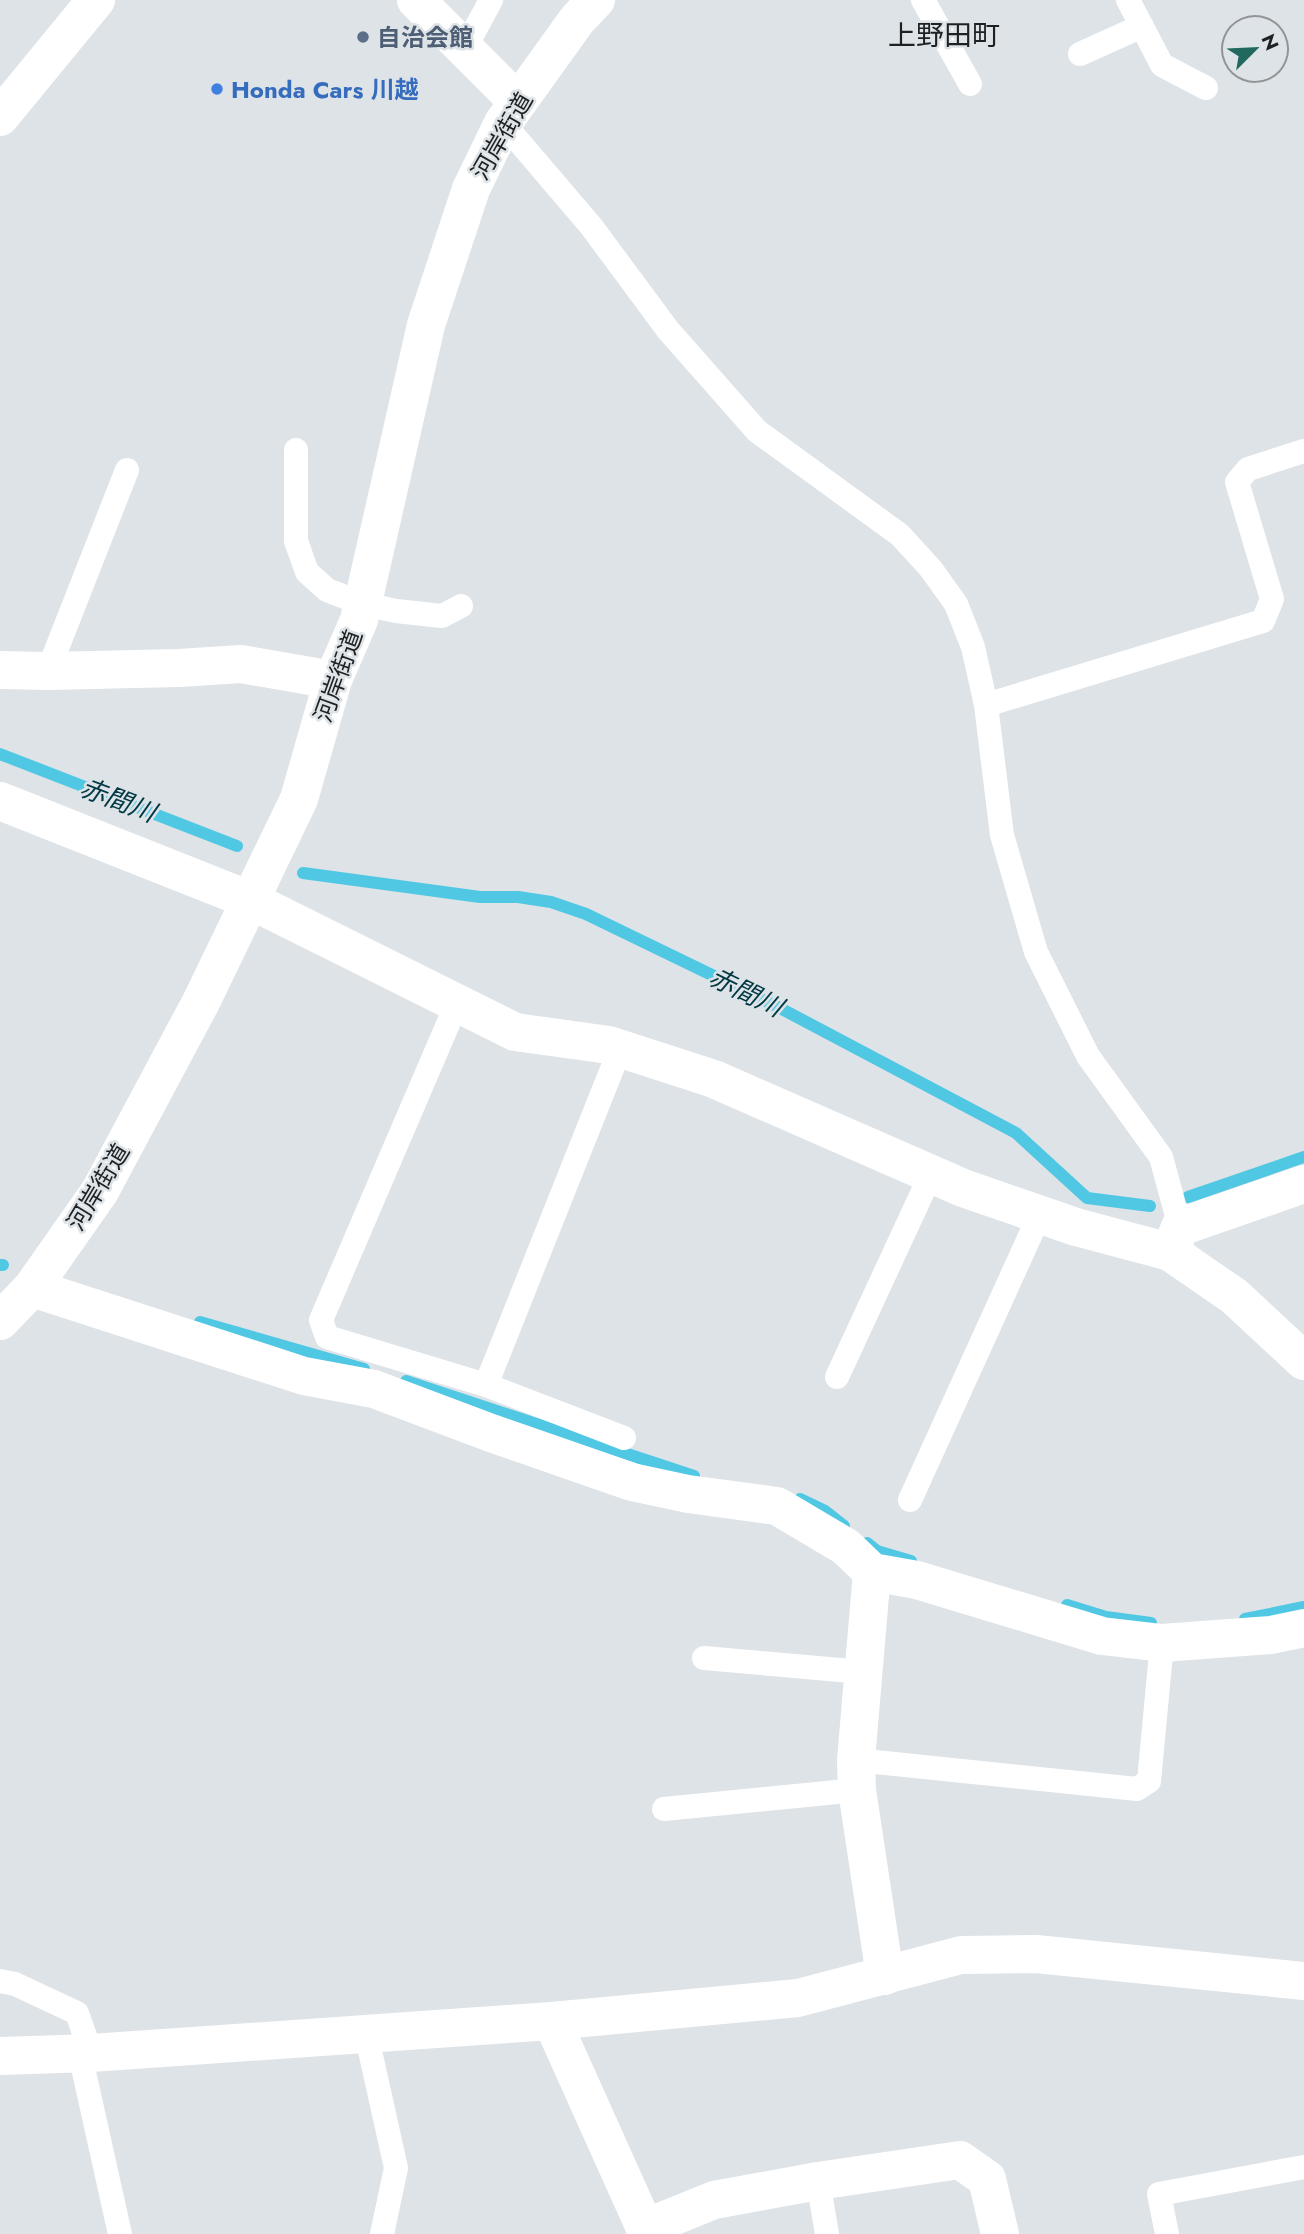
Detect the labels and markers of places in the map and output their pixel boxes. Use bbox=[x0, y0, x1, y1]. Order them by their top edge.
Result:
place label: 自治会館 bbox=[377, 20, 473, 55]
marker: 自治会館 bbox=[355, 29, 371, 45]
place label: Honda Cars 川越 bbox=[231, 72, 419, 107]
marker: Honda Cars 川越 bbox=[209, 81, 225, 97]

